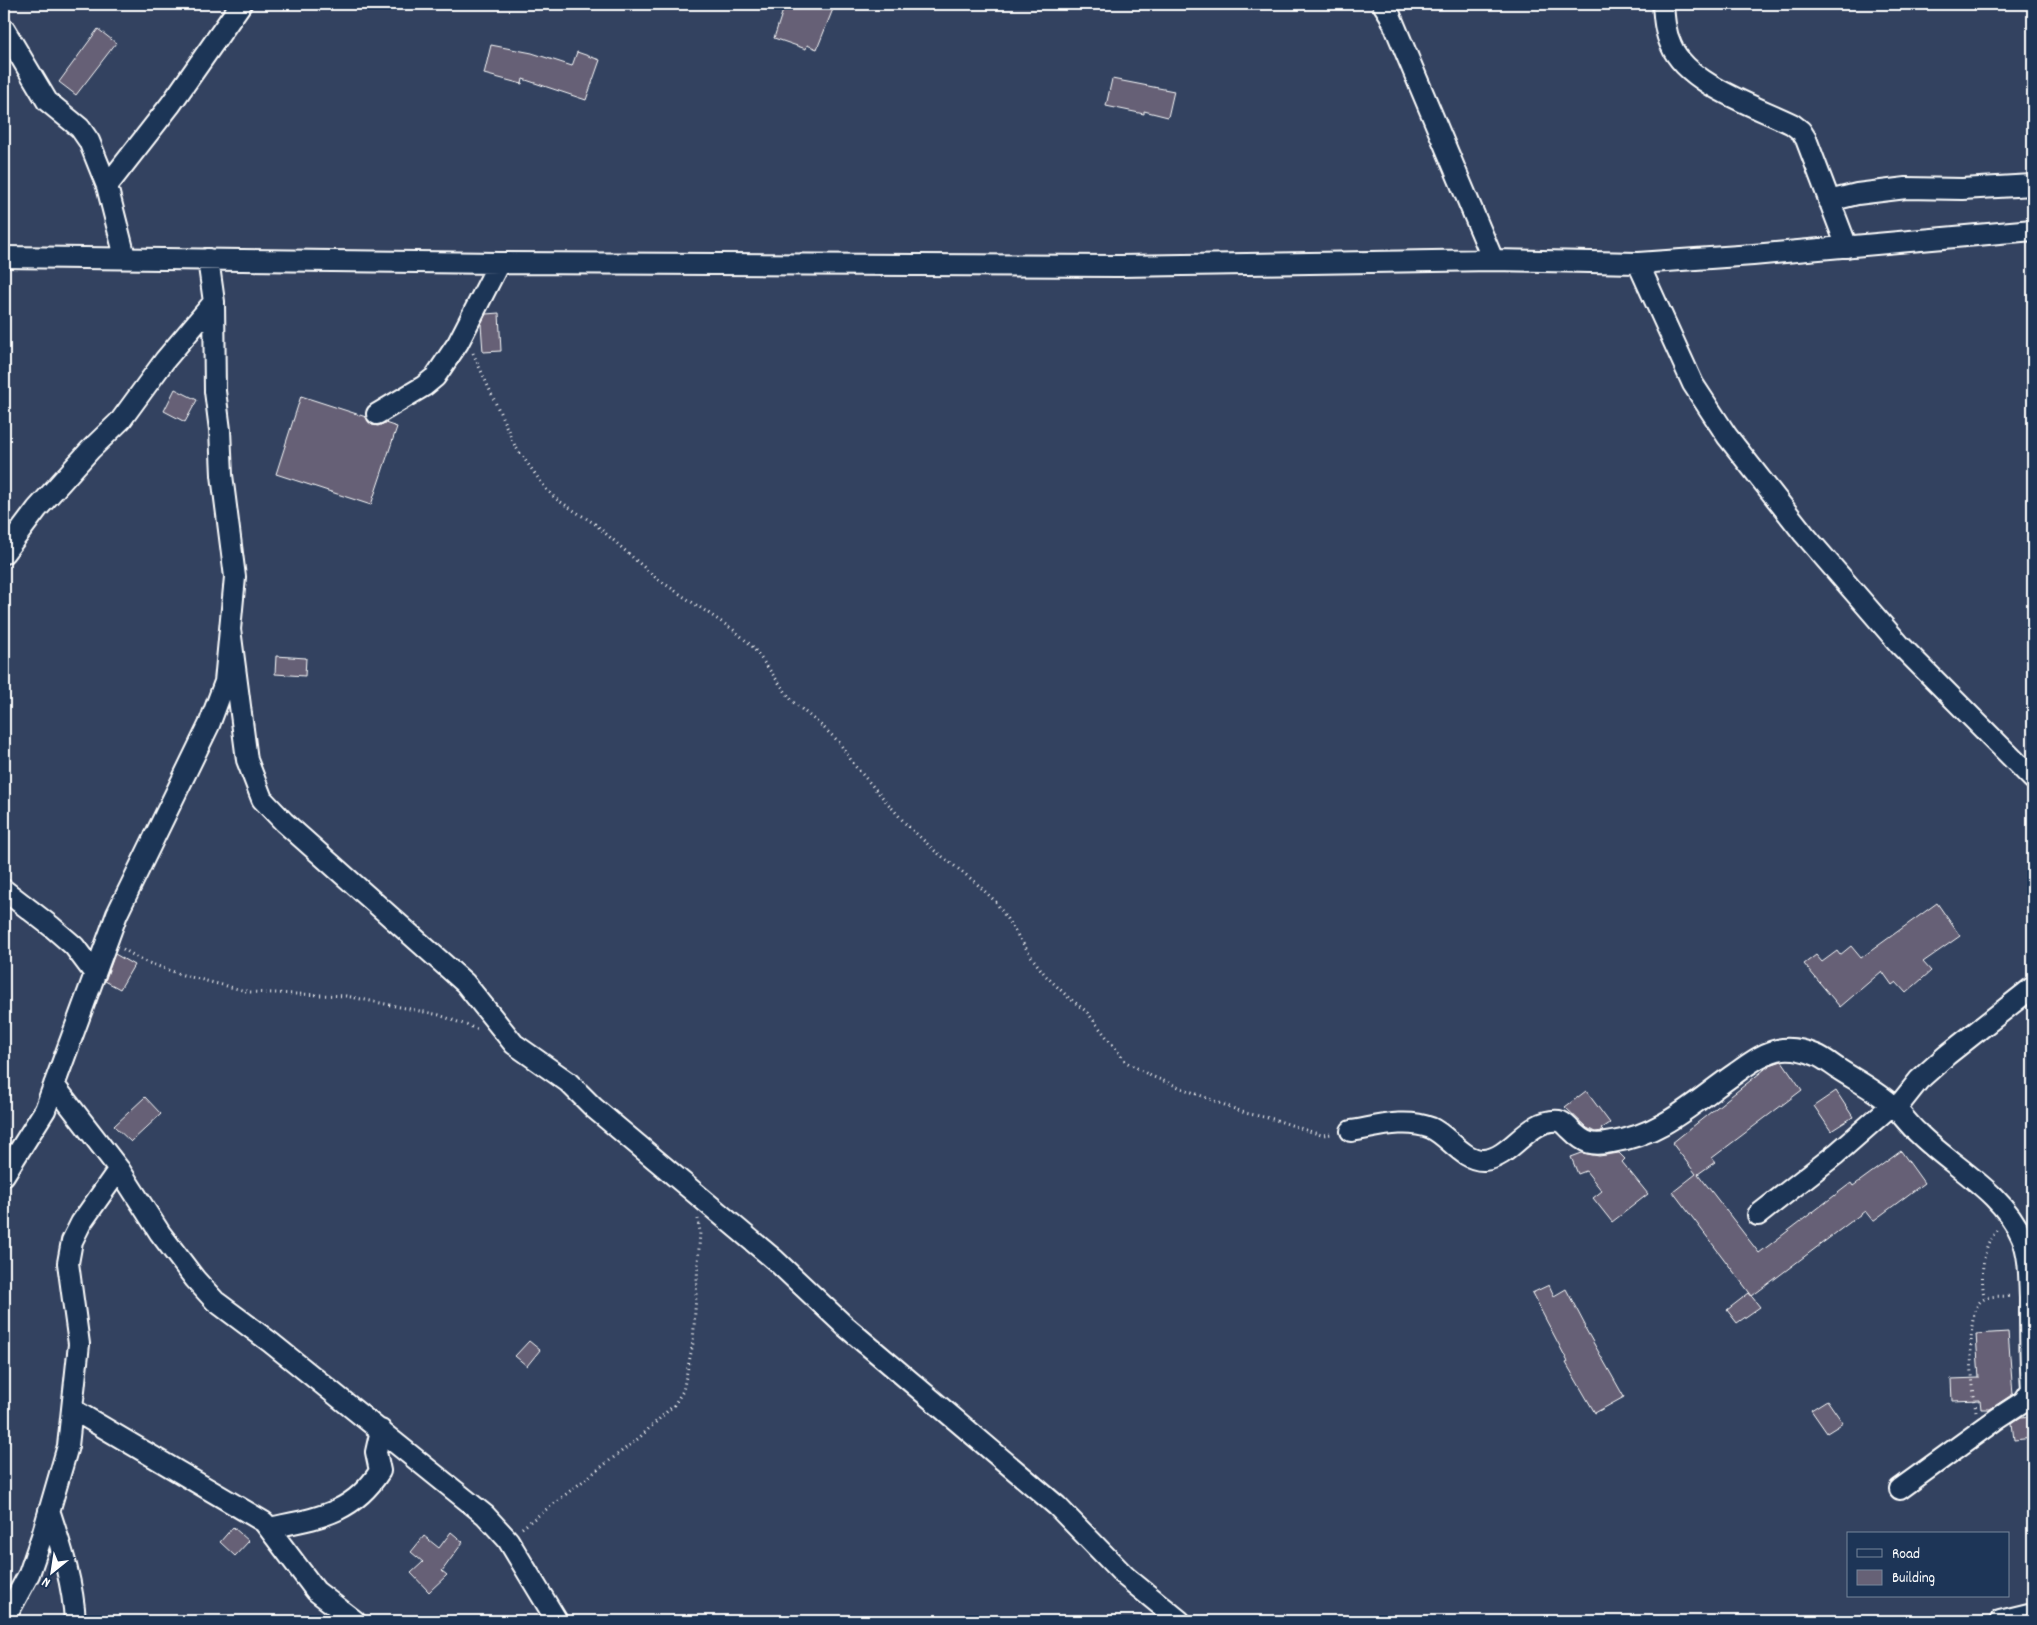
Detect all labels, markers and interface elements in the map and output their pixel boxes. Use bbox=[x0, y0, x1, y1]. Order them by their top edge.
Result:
legend bbox=[1847, 1532, 2010, 1598]
text: Road bbox=[1892, 1544, 1920, 1566]
north arrow bbox=[28, 1548, 78, 1598]
text: Building bbox=[1892, 1568, 1935, 1590]
text: N bbox=[38, 1571, 54, 1592]

